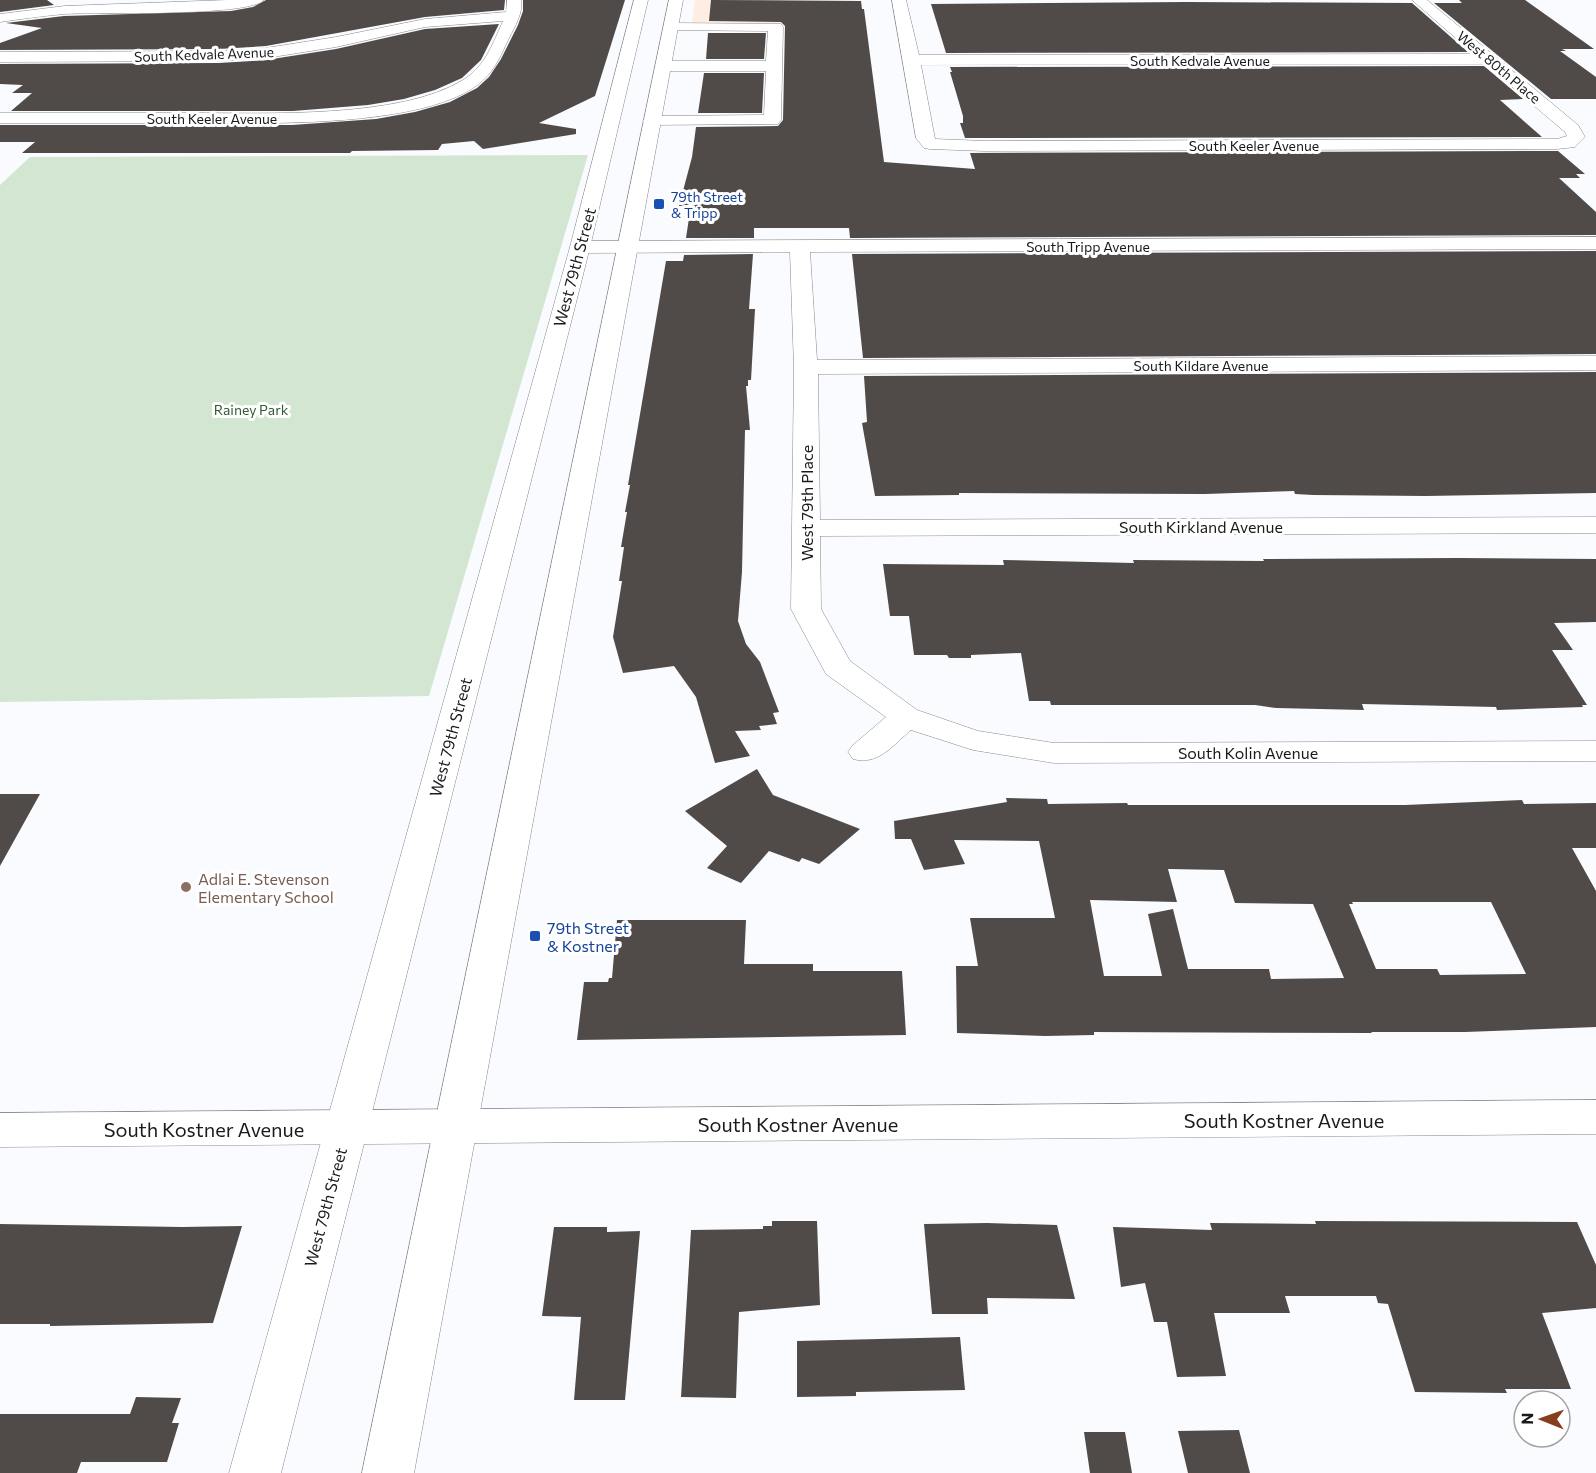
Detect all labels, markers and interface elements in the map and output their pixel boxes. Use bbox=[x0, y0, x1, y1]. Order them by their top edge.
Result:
street label: West 80th Place bbox=[1454, 27, 1544, 107]
street label: South Kedvale Avenue bbox=[134, 43, 274, 65]
street label: South Kedvale Avenue bbox=[1130, 52, 1270, 69]
street label: South Keeler Avenue bbox=[147, 110, 277, 127]
street label: South Keeler Avenue bbox=[1189, 137, 1319, 154]
place label: 79th Street & Tripp bbox=[671, 188, 743, 221]
marker: 79th Street & Tripp bbox=[652, 197, 666, 211]
street label: West 79th Street bbox=[549, 205, 599, 329]
street label: South Tripp Avenue bbox=[1026, 238, 1150, 255]
street label: South Kildare Avenue bbox=[1134, 357, 1268, 374]
park label: Rainey Park bbox=[214, 401, 289, 418]
street label: West 79th Place bbox=[797, 445, 816, 561]
street label: South Kirkland Avenue bbox=[1119, 517, 1283, 536]
street label: West 79th Street bbox=[425, 675, 475, 799]
street label: South Kolin Avenue bbox=[1178, 743, 1318, 762]
place label: Adlai E. Stevenson Elementary School bbox=[198, 869, 334, 906]
marker: Adlai E. Stevenson Elementary School bbox=[179, 880, 193, 894]
place label: 79th Street & Kostner bbox=[547, 918, 630, 955]
marker: 79th Street & Kostner bbox=[528, 929, 542, 943]
street label: South Kostner Avenue bbox=[1184, 1108, 1384, 1132]
street label: South Kostner Avenue bbox=[698, 1112, 898, 1136]
street label: South Kostner Avenue bbox=[104, 1117, 304, 1141]
street label: West 79th Street bbox=[300, 1145, 350, 1269]
north arrow bbox=[1512, 1389, 1572, 1449]
text: N bbox=[1517, 1413, 1536, 1425]

